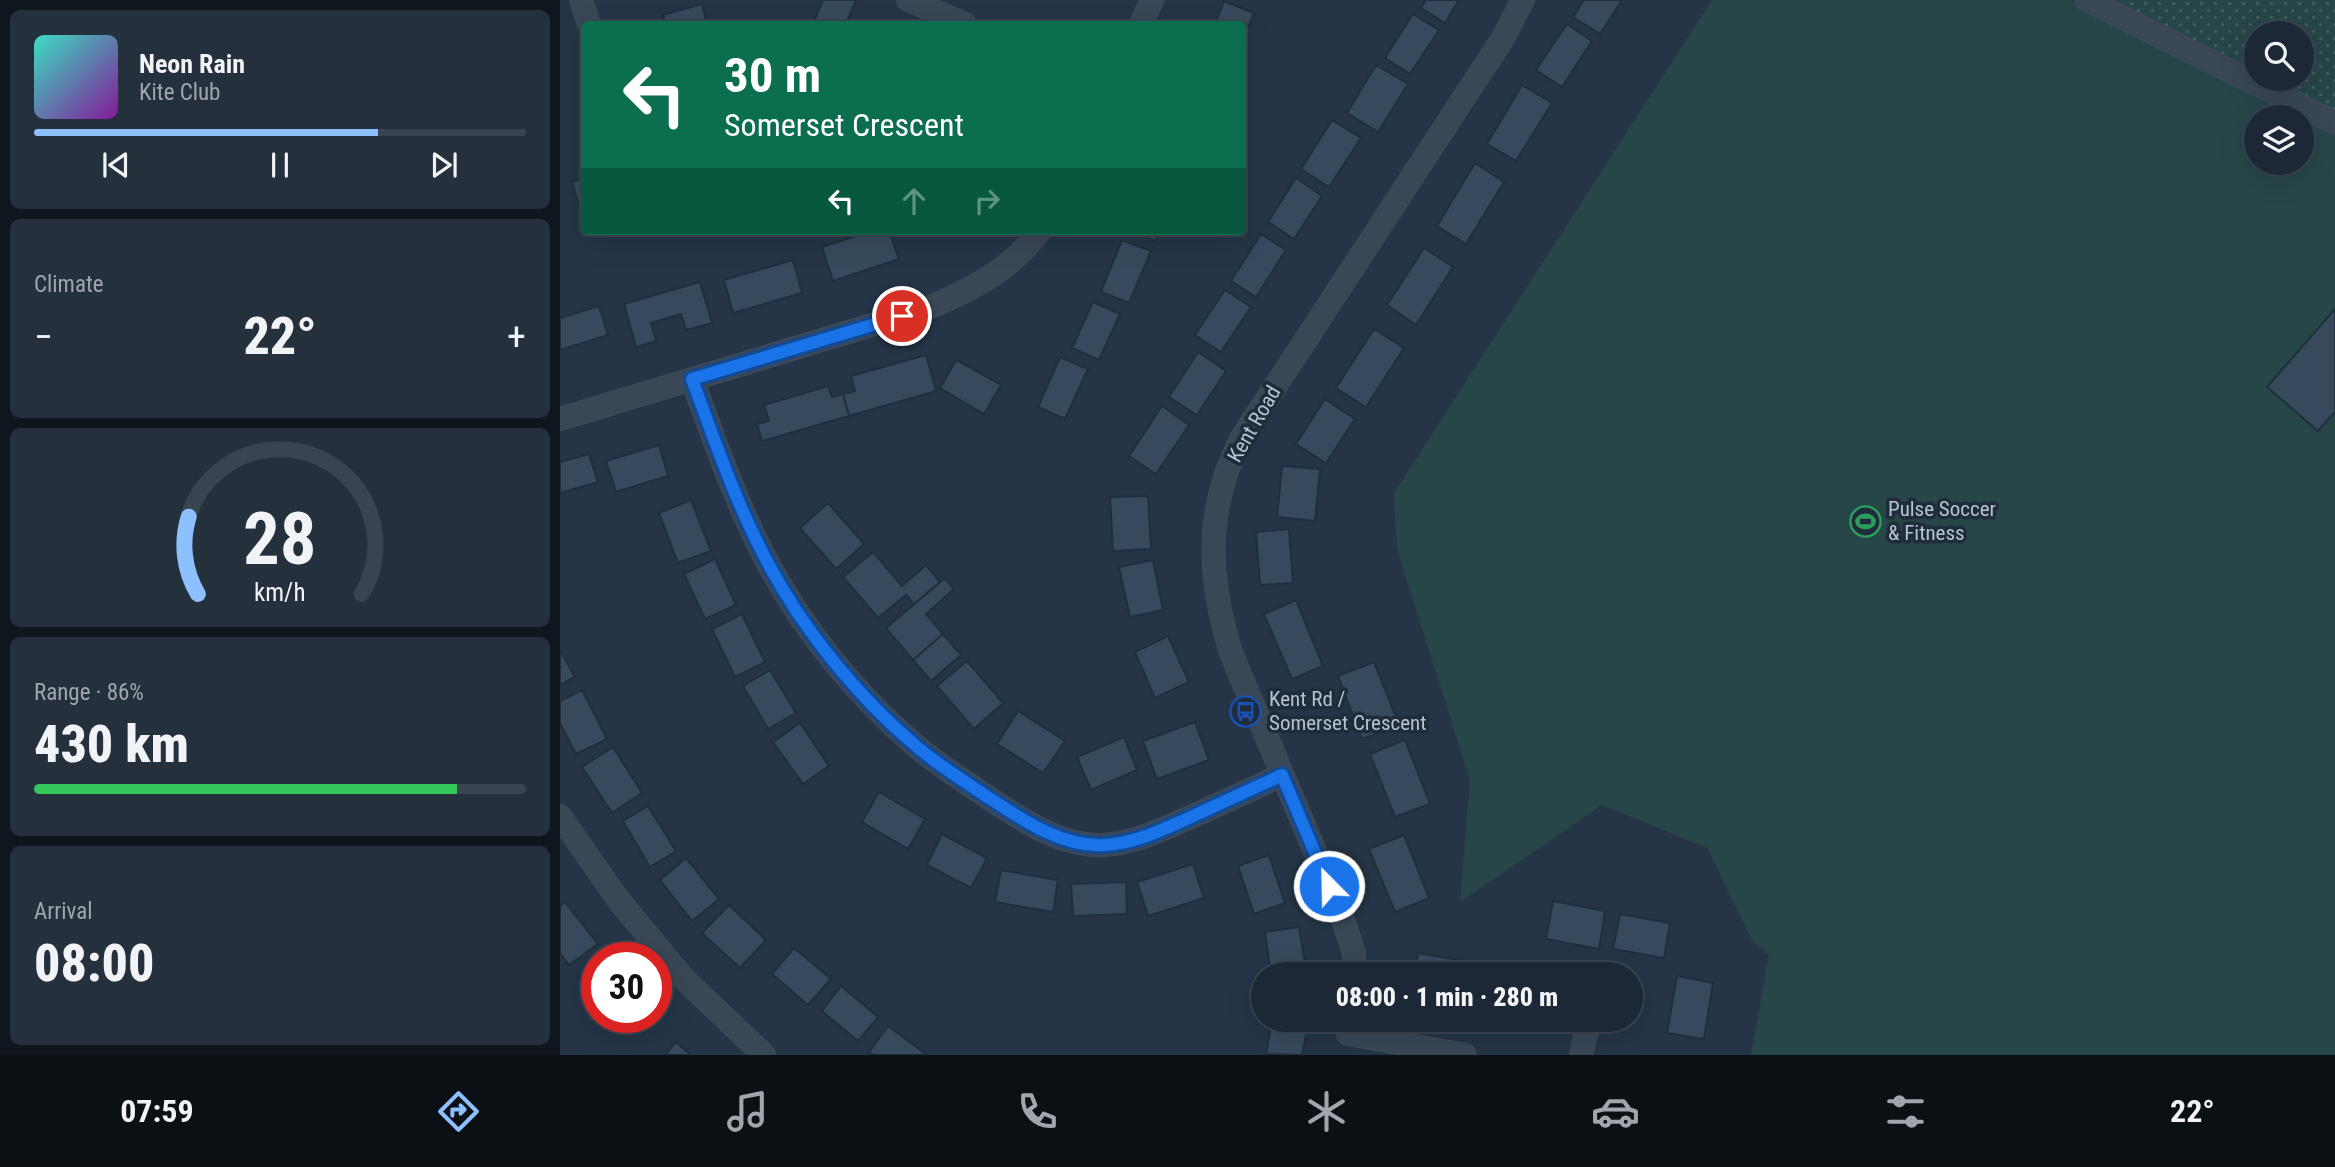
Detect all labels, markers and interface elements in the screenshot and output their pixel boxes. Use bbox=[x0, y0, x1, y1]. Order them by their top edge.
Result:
map controls bbox=[2244, 21, 2314, 175]
button: search bbox=[2244, 21, 2314, 91]
text: 30 m bbox=[724, 47, 821, 104]
text: Neon Rain bbox=[139, 49, 245, 79]
icon: left bbox=[609, 49, 700, 140]
text: Kite Club bbox=[139, 79, 220, 106]
button: layers bbox=[2244, 105, 2314, 175]
text: Somerset Crescent bbox=[724, 106, 964, 144]
icon: previous bbox=[97, 146, 135, 184]
icon: pause bbox=[261, 146, 299, 184]
icon: next bbox=[425, 146, 463, 184]
icon: left bbox=[822, 182, 860, 220]
icon: ahead bbox=[895, 182, 933, 220]
icon: right bbox=[968, 182, 1006, 220]
text: Climate bbox=[34, 271, 104, 298]
pin bbox=[872, 286, 932, 346]
icon: arrive bbox=[883, 297, 921, 335]
text: 22° bbox=[243, 306, 317, 367]
text: − bbox=[34, 315, 53, 359]
text: + bbox=[507, 315, 526, 359]
street label: Kent Road bbox=[1223, 381, 1285, 467]
text: 28 bbox=[243, 496, 317, 582]
place label: Pulse Soccer & Fitness bbox=[1888, 497, 1996, 545]
sports icon: Pulse Soccer & Fitness bbox=[1848, 504, 1882, 538]
text: km/h bbox=[254, 577, 306, 606]
text: Range · 86% bbox=[34, 679, 144, 706]
place label: Kent Rd / Somerset Crescent bbox=[1269, 687, 1426, 735]
bus stop icon: Kent Rd / Somerset Crescent bbox=[1229, 694, 1263, 728]
text: 430 km bbox=[34, 714, 189, 775]
position arrow bbox=[1292, 849, 1366, 923]
text: Arrival bbox=[34, 898, 93, 925]
text: 08:00 bbox=[34, 933, 154, 994]
speed limit sign: 30 bbox=[581, 942, 672, 1033]
text: 08:00 · 1 min · 280 m bbox=[1336, 982, 1558, 1012]
icon: directions bbox=[434, 1087, 483, 1136]
icon: music bbox=[723, 1087, 772, 1136]
icon: phone bbox=[1013, 1087, 1062, 1136]
icon: climate bbox=[1302, 1087, 1351, 1136]
icon: car bbox=[1591, 1087, 1640, 1136]
icon: filters bbox=[1881, 1087, 1930, 1136]
text: 07:59 bbox=[120, 1092, 194, 1130]
text: 22° bbox=[2170, 1092, 2215, 1130]

